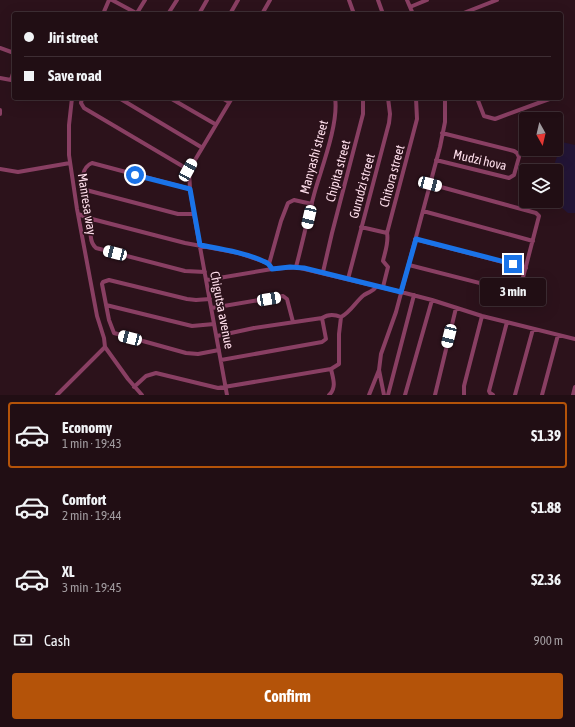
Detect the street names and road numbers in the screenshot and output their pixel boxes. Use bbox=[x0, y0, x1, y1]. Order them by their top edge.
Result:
street label: Manyashi street bbox=[297, 118, 331, 195]
street label: Chipita street bbox=[323, 138, 354, 204]
street label: Chitora street bbox=[376, 143, 408, 209]
street label: Mudzi hova bbox=[452, 147, 508, 173]
street label: Gurudzi street bbox=[346, 152, 378, 220]
street label: Manresa way bbox=[75, 172, 99, 237]
street label: Chigutsa avenue bbox=[207, 270, 237, 350]

